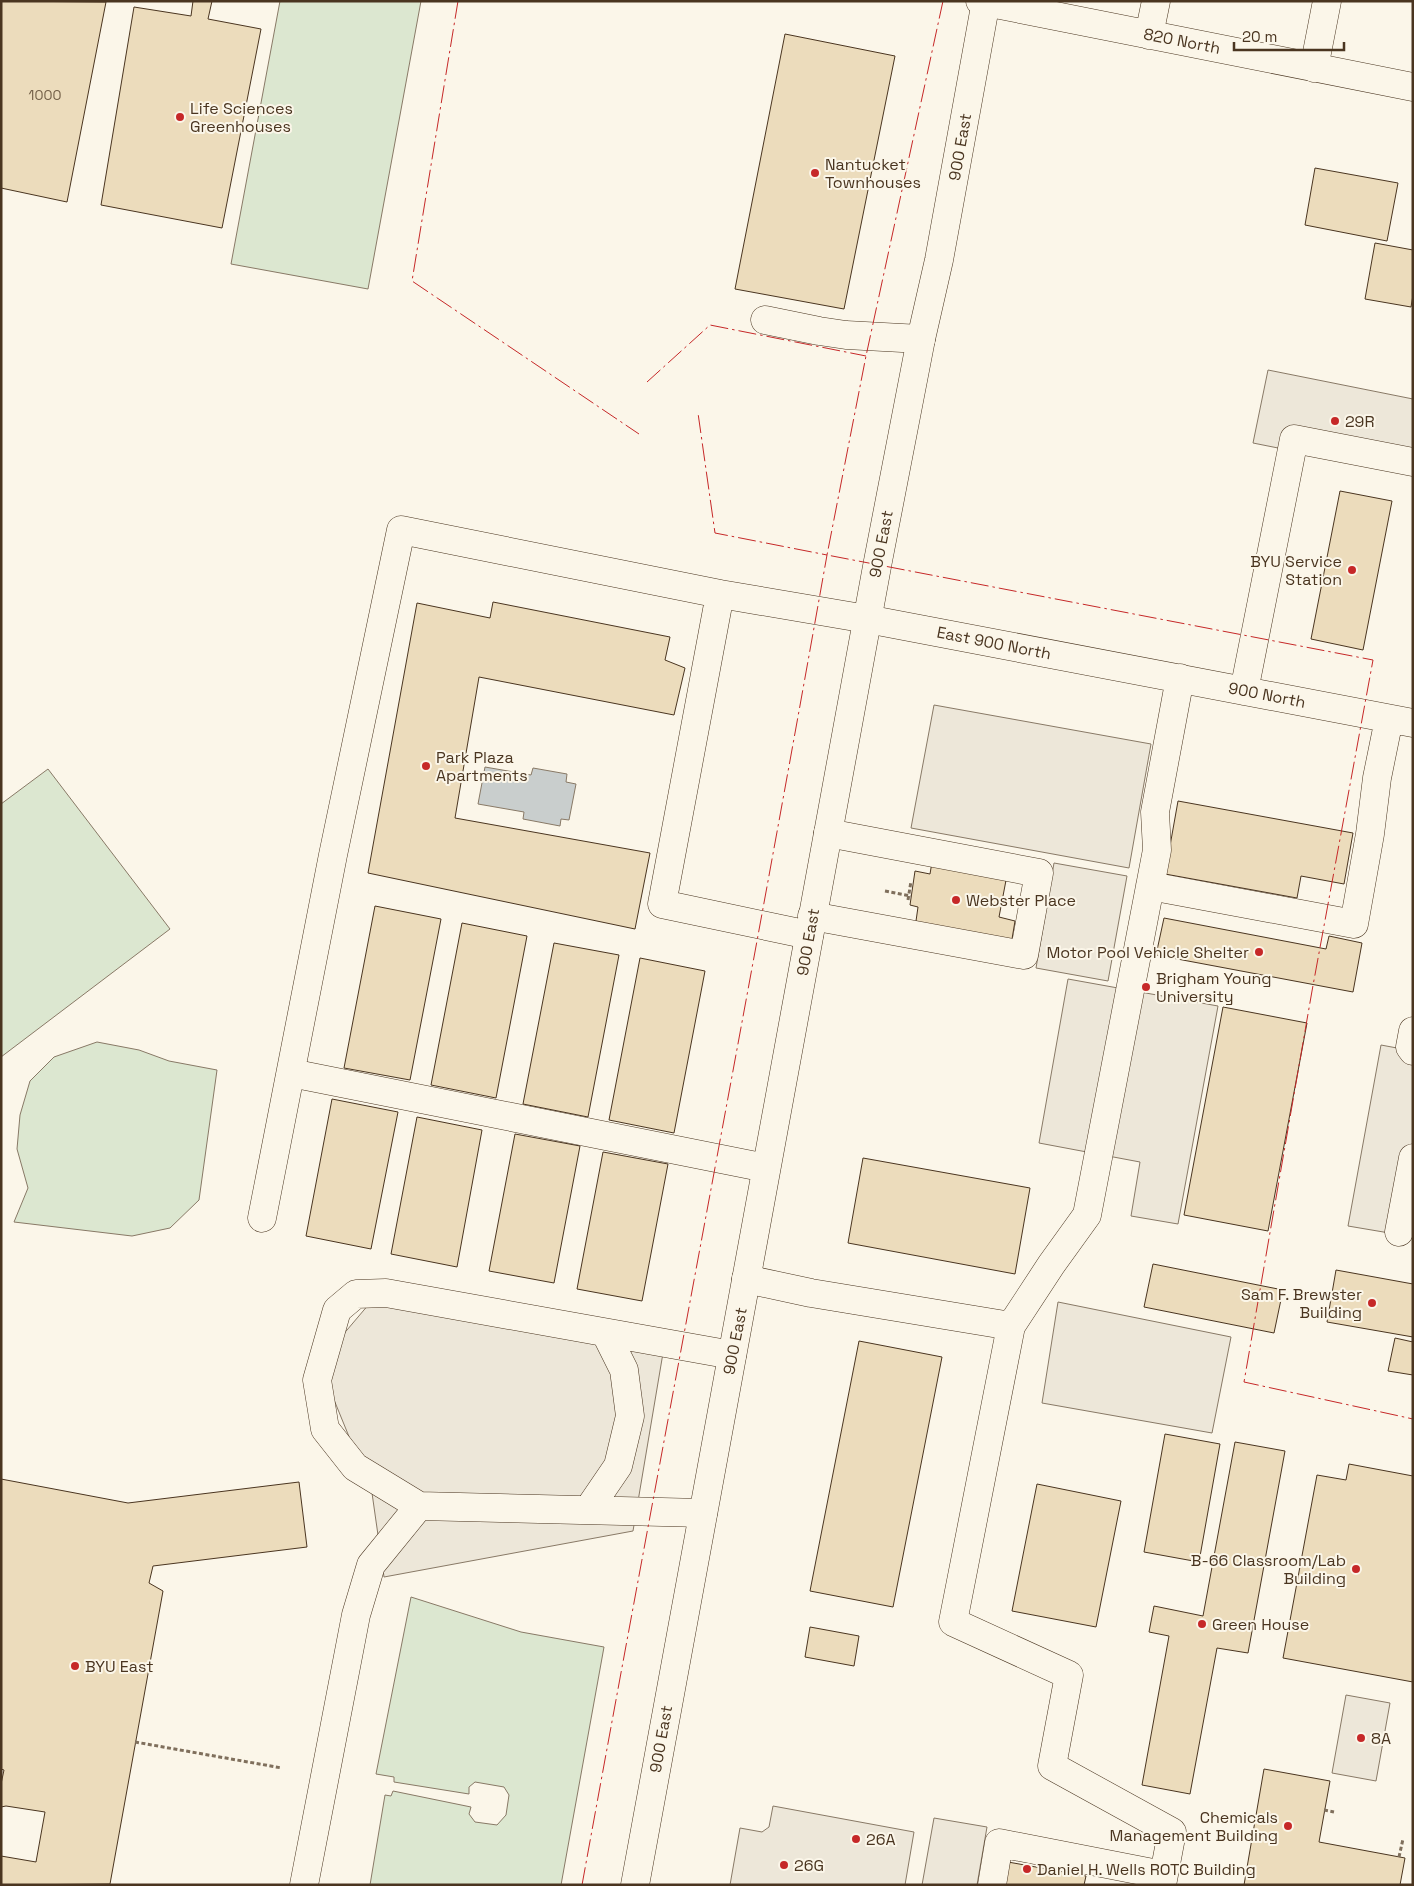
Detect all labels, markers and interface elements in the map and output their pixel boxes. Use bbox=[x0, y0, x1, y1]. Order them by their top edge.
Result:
scale bar bbox=[1234, 20, 1344, 52]
street label: 820 North bbox=[1142, 23, 1222, 59]
text: 20 m bbox=[1242, 27, 1277, 46]
house number: 1000 bbox=[29, 86, 61, 104]
place label: Life Sciences Greenhouses bbox=[190, 98, 293, 137]
marker: Life Sciences Greenhouses bbox=[174, 111, 186, 123]
street label: 900 East bbox=[944, 112, 976, 182]
place label: Nantucket Townhouses bbox=[825, 154, 921, 193]
marker: Nantucket Townhouses bbox=[809, 167, 821, 179]
place label: 29R bbox=[1345, 411, 1375, 432]
marker: 29R bbox=[1329, 415, 1341, 427]
street label: 900 East bbox=[864, 509, 898, 579]
place label: BYU Service Station bbox=[1250, 551, 1342, 590]
marker: BYU Service Station bbox=[1346, 564, 1358, 576]
street label: East 900 North bbox=[935, 622, 1053, 664]
street label: 900 North bbox=[1227, 677, 1307, 713]
place label: Park Plaza Apartments bbox=[436, 747, 528, 786]
marker: Park Plaza Apartments bbox=[420, 760, 432, 772]
place label: Webster Place bbox=[966, 890, 1076, 911]
marker: Webster Place bbox=[950, 894, 962, 906]
street label: 900 East bbox=[792, 907, 824, 977]
place label: Motor Pool Vehicle Shelter bbox=[1046, 942, 1249, 963]
marker: Motor Pool Vehicle Shelter bbox=[1253, 946, 1265, 958]
place label: Brigham Young University bbox=[1156, 968, 1272, 1007]
marker: Brigham Young University bbox=[1140, 981, 1152, 993]
place label: Sam F. Brewster Building bbox=[1241, 1284, 1362, 1323]
marker: Sam F. Brewster Building bbox=[1366, 1297, 1378, 1309]
street label: 900 East bbox=[718, 1306, 752, 1376]
place label: B-66 Classroom/Lab Building bbox=[1191, 1550, 1346, 1589]
marker: B-66 Classroom/Lab Building bbox=[1350, 1563, 1362, 1575]
place label: Green House bbox=[1212, 1614, 1309, 1635]
marker: Green House bbox=[1196, 1618, 1208, 1630]
place label: BYU East bbox=[85, 1656, 154, 1677]
marker: BYU East bbox=[69, 1660, 81, 1672]
street label: 900 East bbox=[645, 1704, 677, 1774]
place label: 8A bbox=[1371, 1728, 1391, 1749]
marker: 8A bbox=[1355, 1732, 1367, 1744]
place label: Chemicals Management Building bbox=[1110, 1807, 1278, 1846]
marker: Chemicals Management Building bbox=[1282, 1820, 1294, 1832]
place label: 26A bbox=[866, 1829, 896, 1850]
marker: 26A bbox=[850, 1833, 862, 1845]
place label: 26G bbox=[794, 1855, 824, 1876]
marker: 26G bbox=[778, 1859, 790, 1871]
place label: Daniel H. Wells ROTC Building bbox=[1037, 1859, 1256, 1880]
marker: Daniel H. Wells ROTC Building bbox=[1021, 1863, 1033, 1875]

